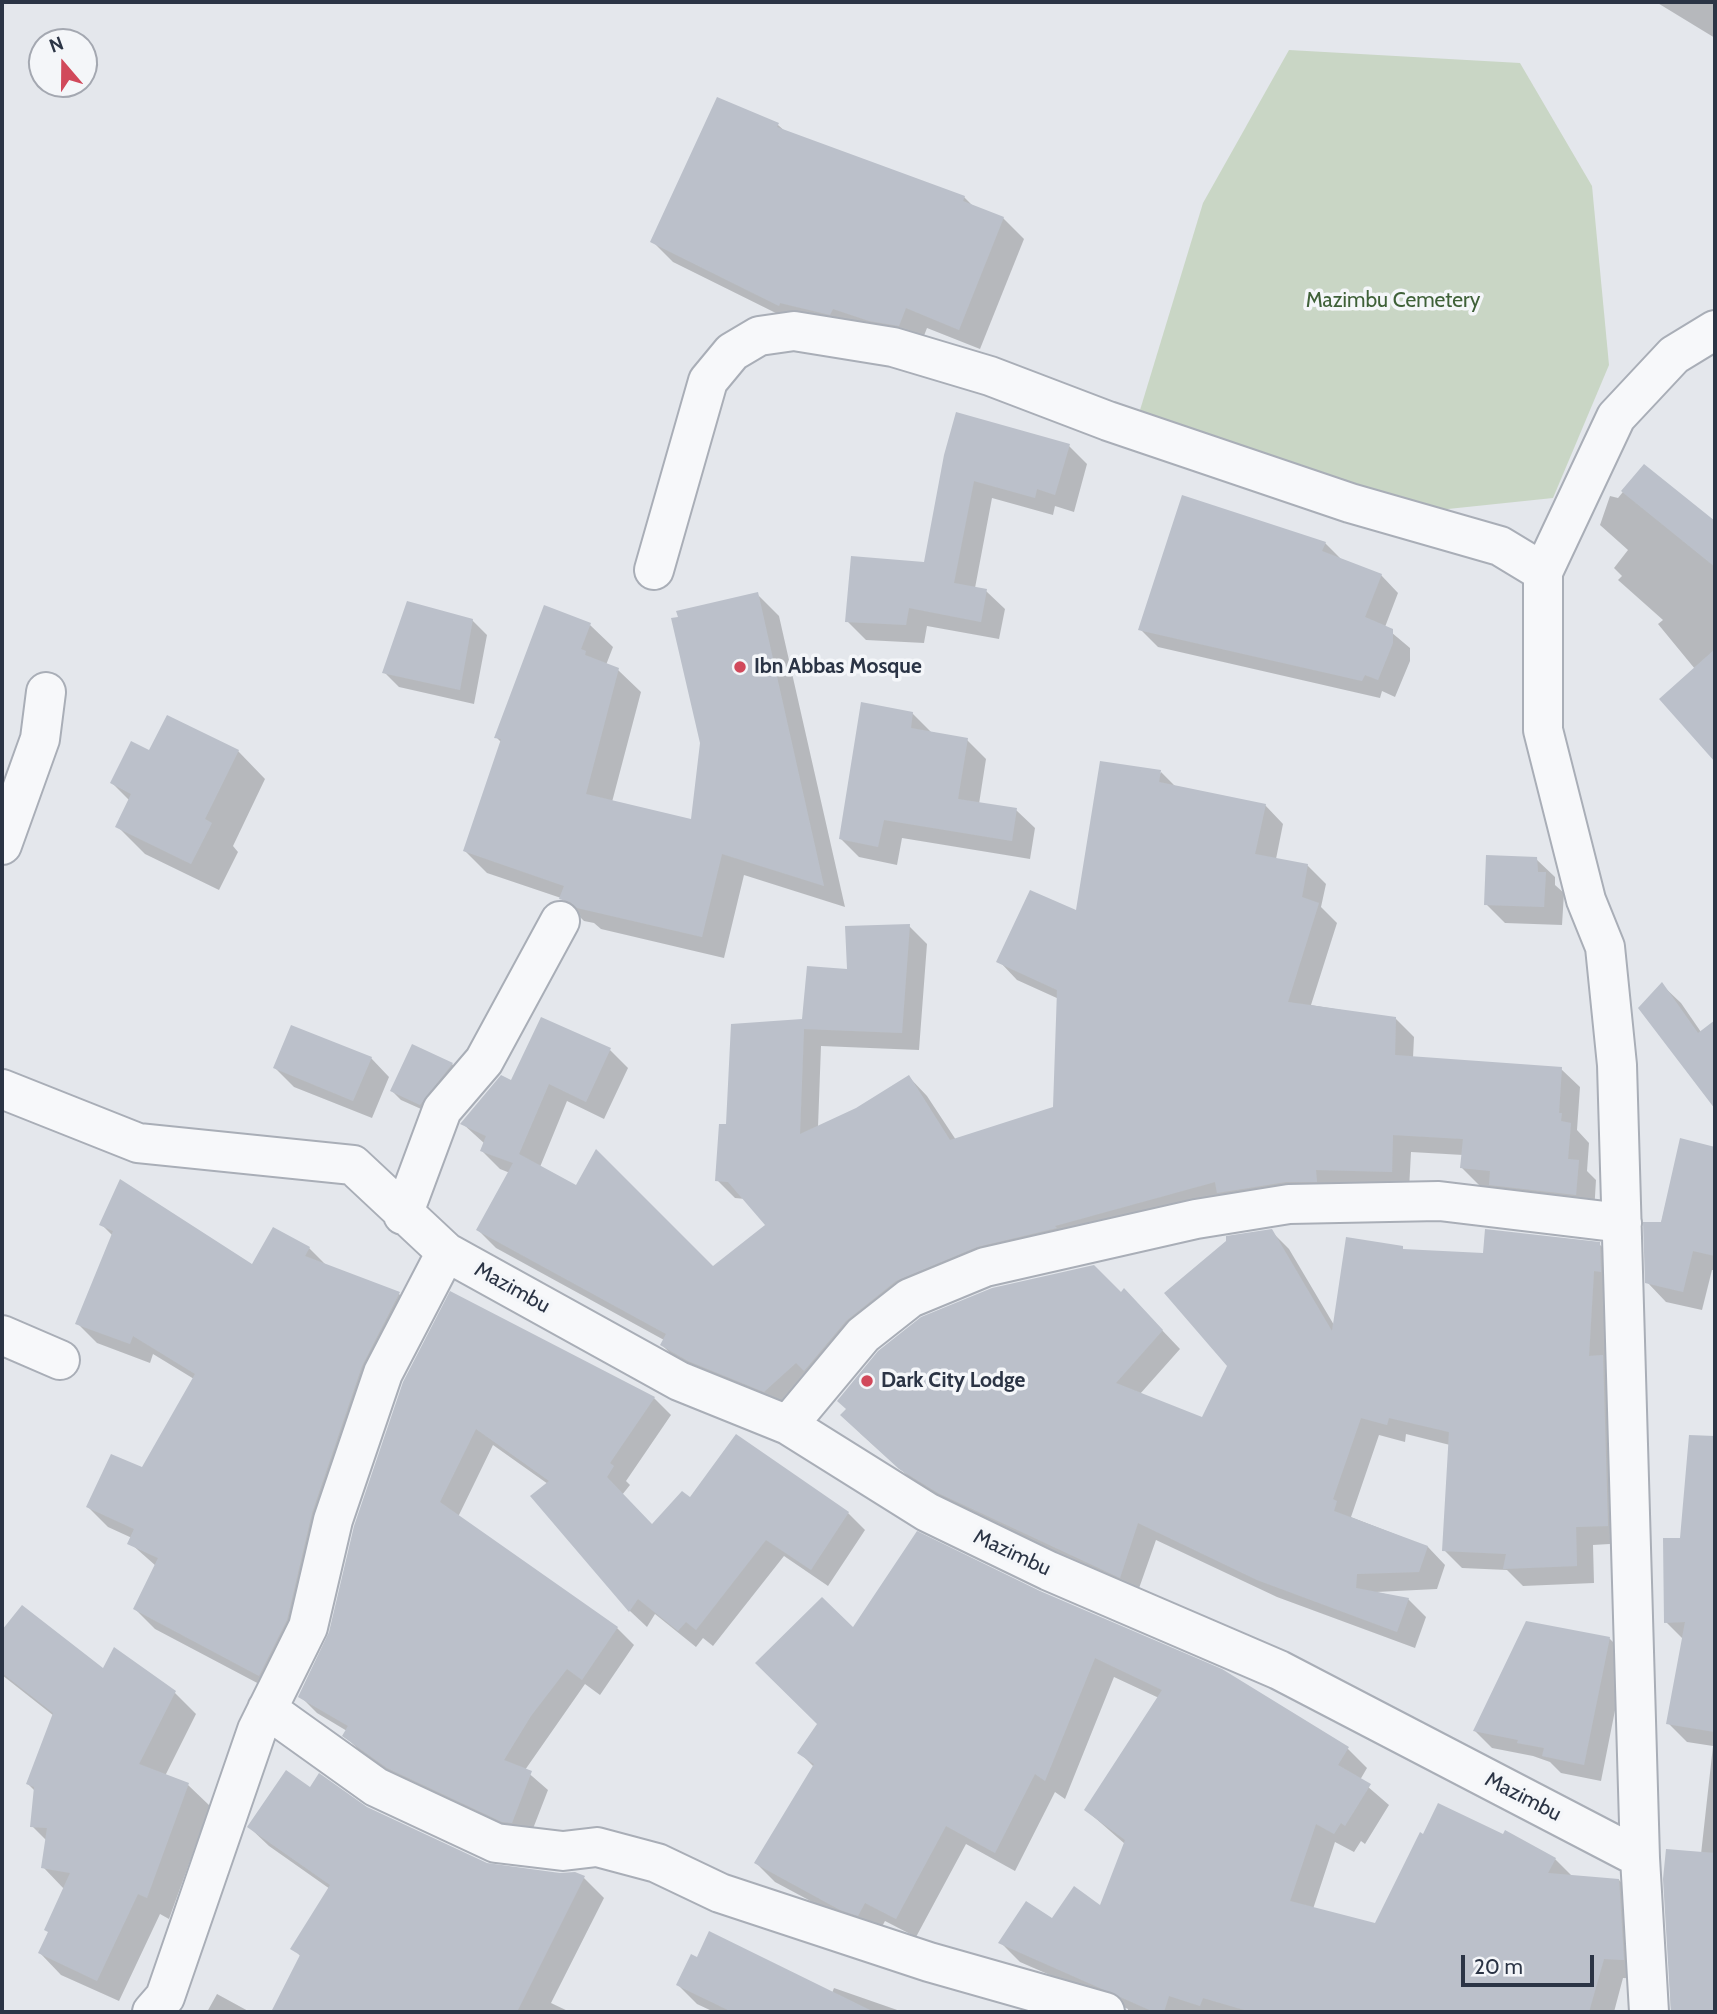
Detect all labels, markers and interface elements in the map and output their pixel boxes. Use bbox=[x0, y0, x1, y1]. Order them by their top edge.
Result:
north arrow bbox=[28, 28, 98, 98]
text: N bbox=[46, 32, 67, 58]
park label: Mazimbu Cemetery bbox=[1306, 288, 1480, 314]
place label: Ibn Abbas Mosque bbox=[754, 654, 922, 680]
marker: Ibn Abbas Mosque bbox=[732, 659, 748, 675]
street label: Mazimbu bbox=[470, 1257, 554, 1319]
place label: Dark City Lodge bbox=[881, 1368, 1025, 1394]
marker: Dark City Lodge bbox=[859, 1373, 875, 1389]
street label: Mazimbu bbox=[969, 1524, 1055, 1582]
street label: Mazimbu bbox=[1481, 1767, 1565, 1827]
scale bar bbox=[1465, 1940, 1598, 1984]
text: 20 m bbox=[1474, 1954, 1523, 1979]

